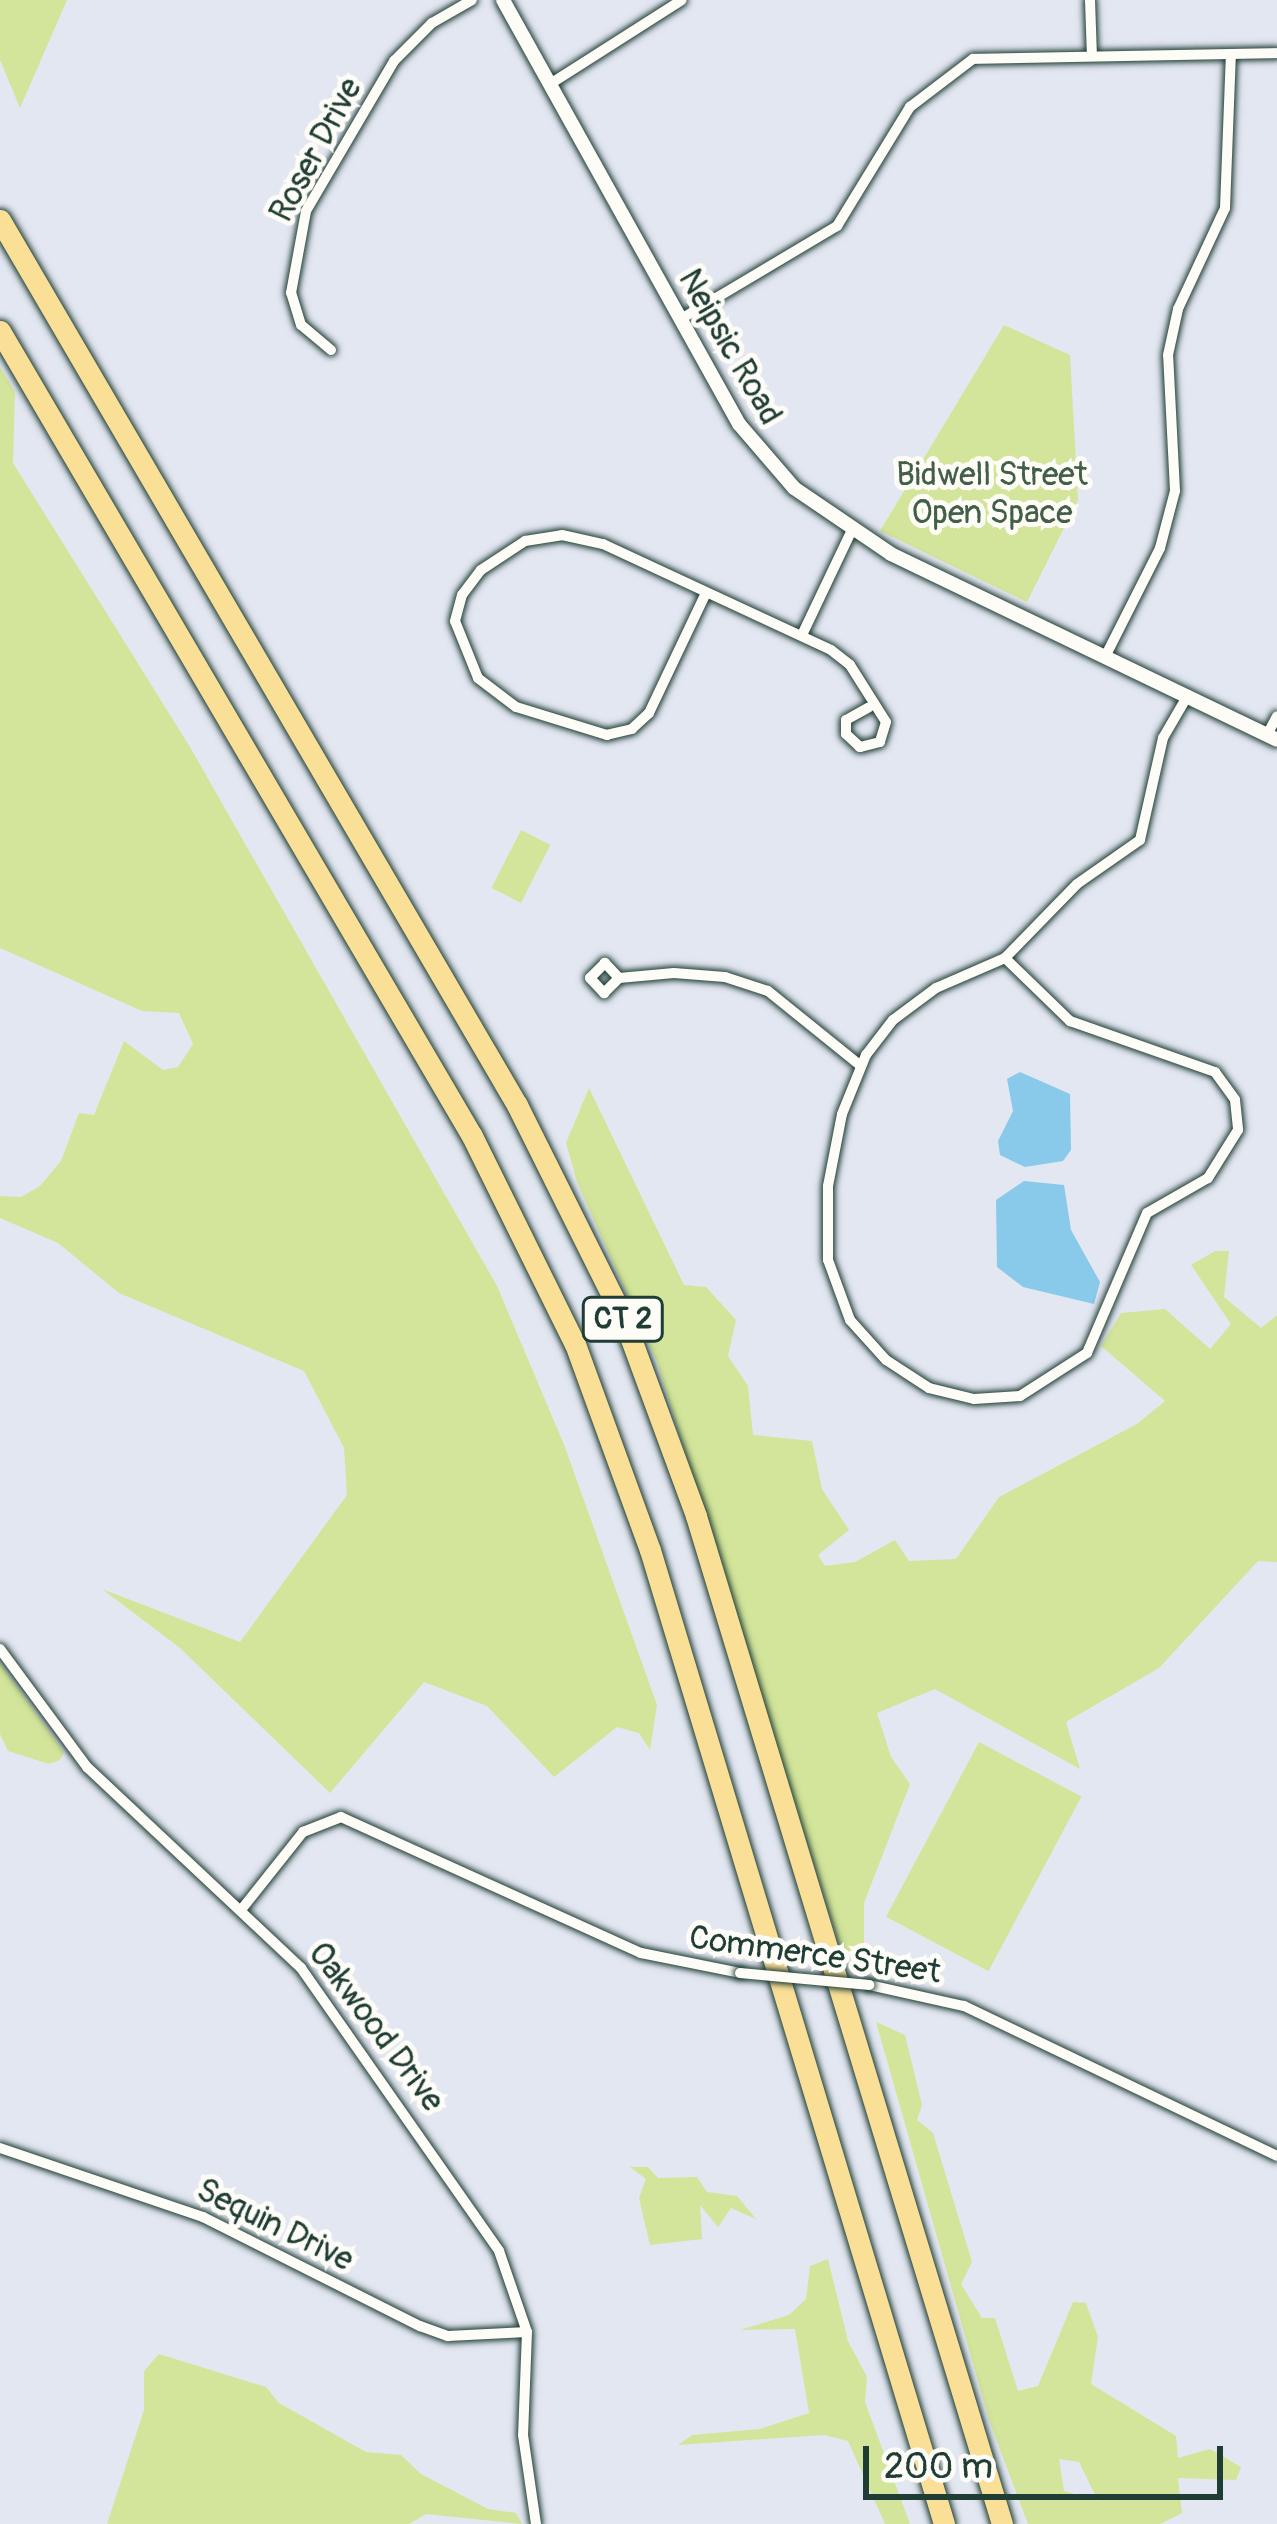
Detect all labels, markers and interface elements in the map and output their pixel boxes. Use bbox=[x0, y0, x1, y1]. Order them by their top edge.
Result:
street label: Roser Drive bbox=[262, 71, 370, 229]
street label: Neipsic Road bbox=[670, 262, 790, 432]
park label: Bidwell Street Open Space bbox=[896, 455, 1088, 533]
road number: CT 2 bbox=[581, 1295, 665, 1343]
street label: Commerce Street bbox=[687, 1918, 943, 1992]
street label: Oakwood Drive bbox=[300, 1935, 452, 2119]
street label: Sequin Drive bbox=[190, 2170, 360, 2280]
scale bar bbox=[869, 2422, 1229, 2496]
text: 200 m bbox=[884, 2444, 993, 2489]

